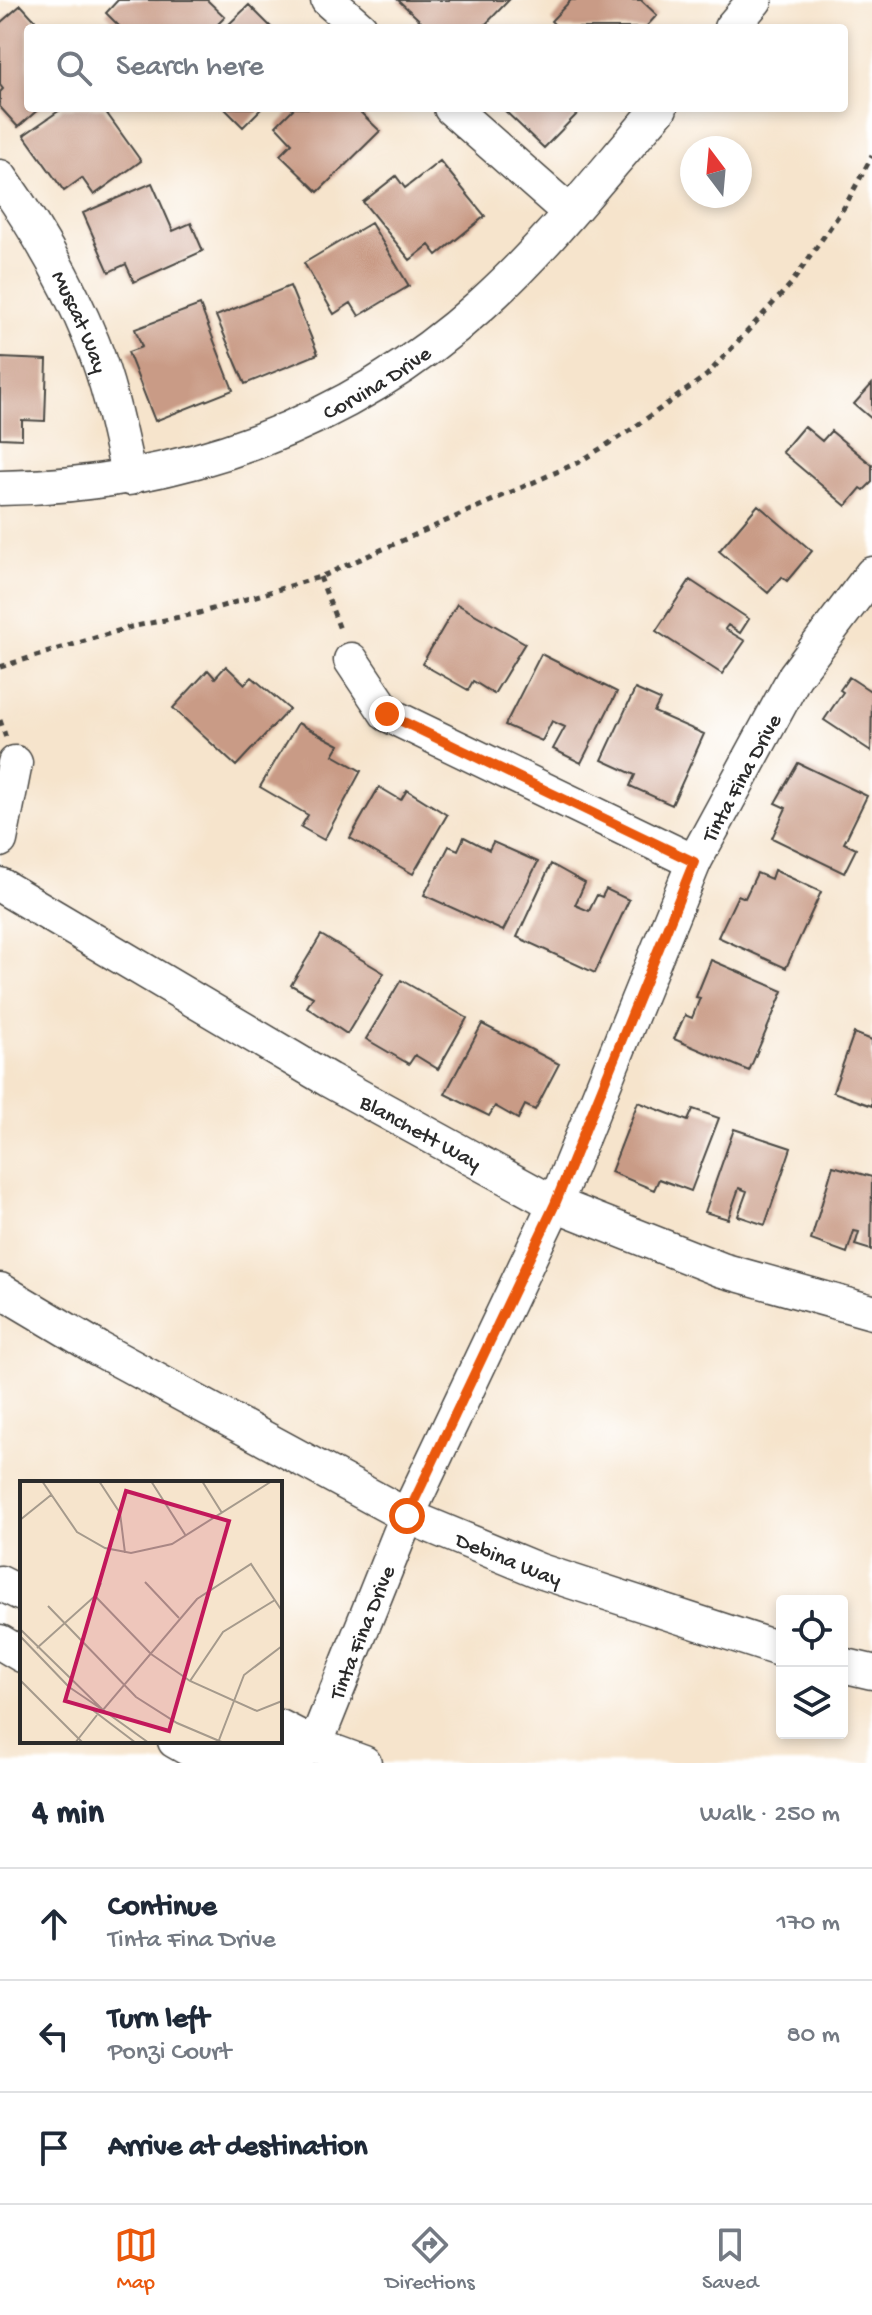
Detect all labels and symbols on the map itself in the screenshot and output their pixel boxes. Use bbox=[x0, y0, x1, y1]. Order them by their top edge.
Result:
north arrow bbox=[680, 136, 752, 208]
street label: Muscat Way bbox=[44, 267, 111, 377]
street label: Corvina Drive bbox=[320, 341, 438, 428]
route end bbox=[369, 696, 405, 732]
street label: Tinta Fina Drive bbox=[697, 710, 789, 849]
street label: Blanchett Way bbox=[354, 1090, 485, 1178]
inset map bbox=[20, 1481, 282, 1743]
route start bbox=[389, 1498, 425, 1534]
street label: Debina Way bbox=[449, 1528, 564, 1594]
street label: Tinta Fina Drive bbox=[325, 1562, 403, 1706]

